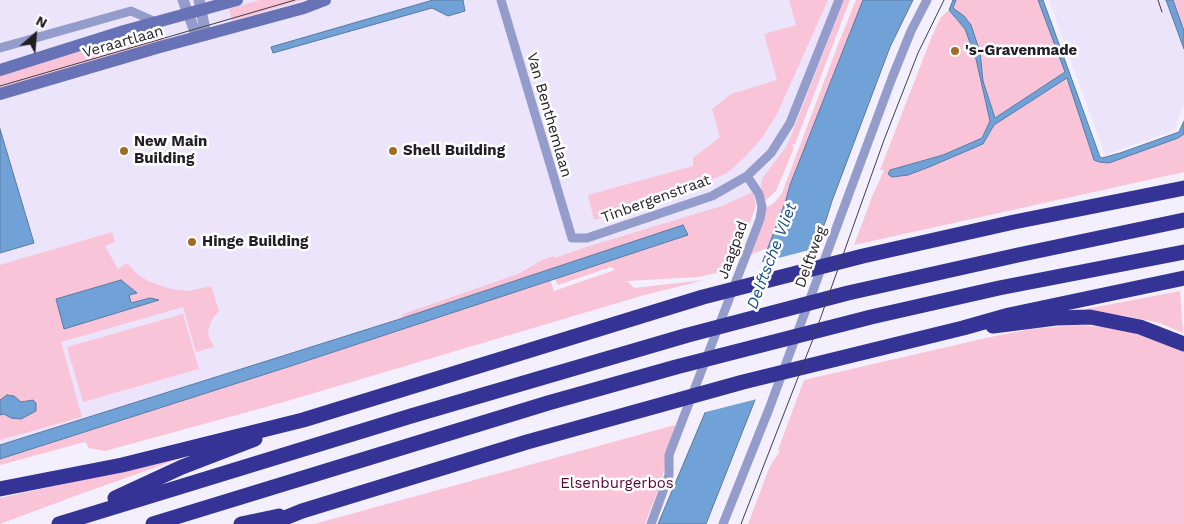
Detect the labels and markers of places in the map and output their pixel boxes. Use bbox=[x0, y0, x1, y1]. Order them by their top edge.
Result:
place label: 's-Gravenmade bbox=[965, 42, 1077, 60]
marker: 's-Gravenmade bbox=[949, 45, 961, 57]
place label: New Main Building bbox=[134, 133, 207, 168]
place label: Shell Building bbox=[403, 142, 505, 160]
marker: New Main Building bbox=[118, 145, 130, 157]
marker: Shell Building bbox=[387, 145, 399, 157]
place label: Hinge Building bbox=[202, 233, 308, 251]
marker: Hinge Building bbox=[186, 236, 198, 248]

